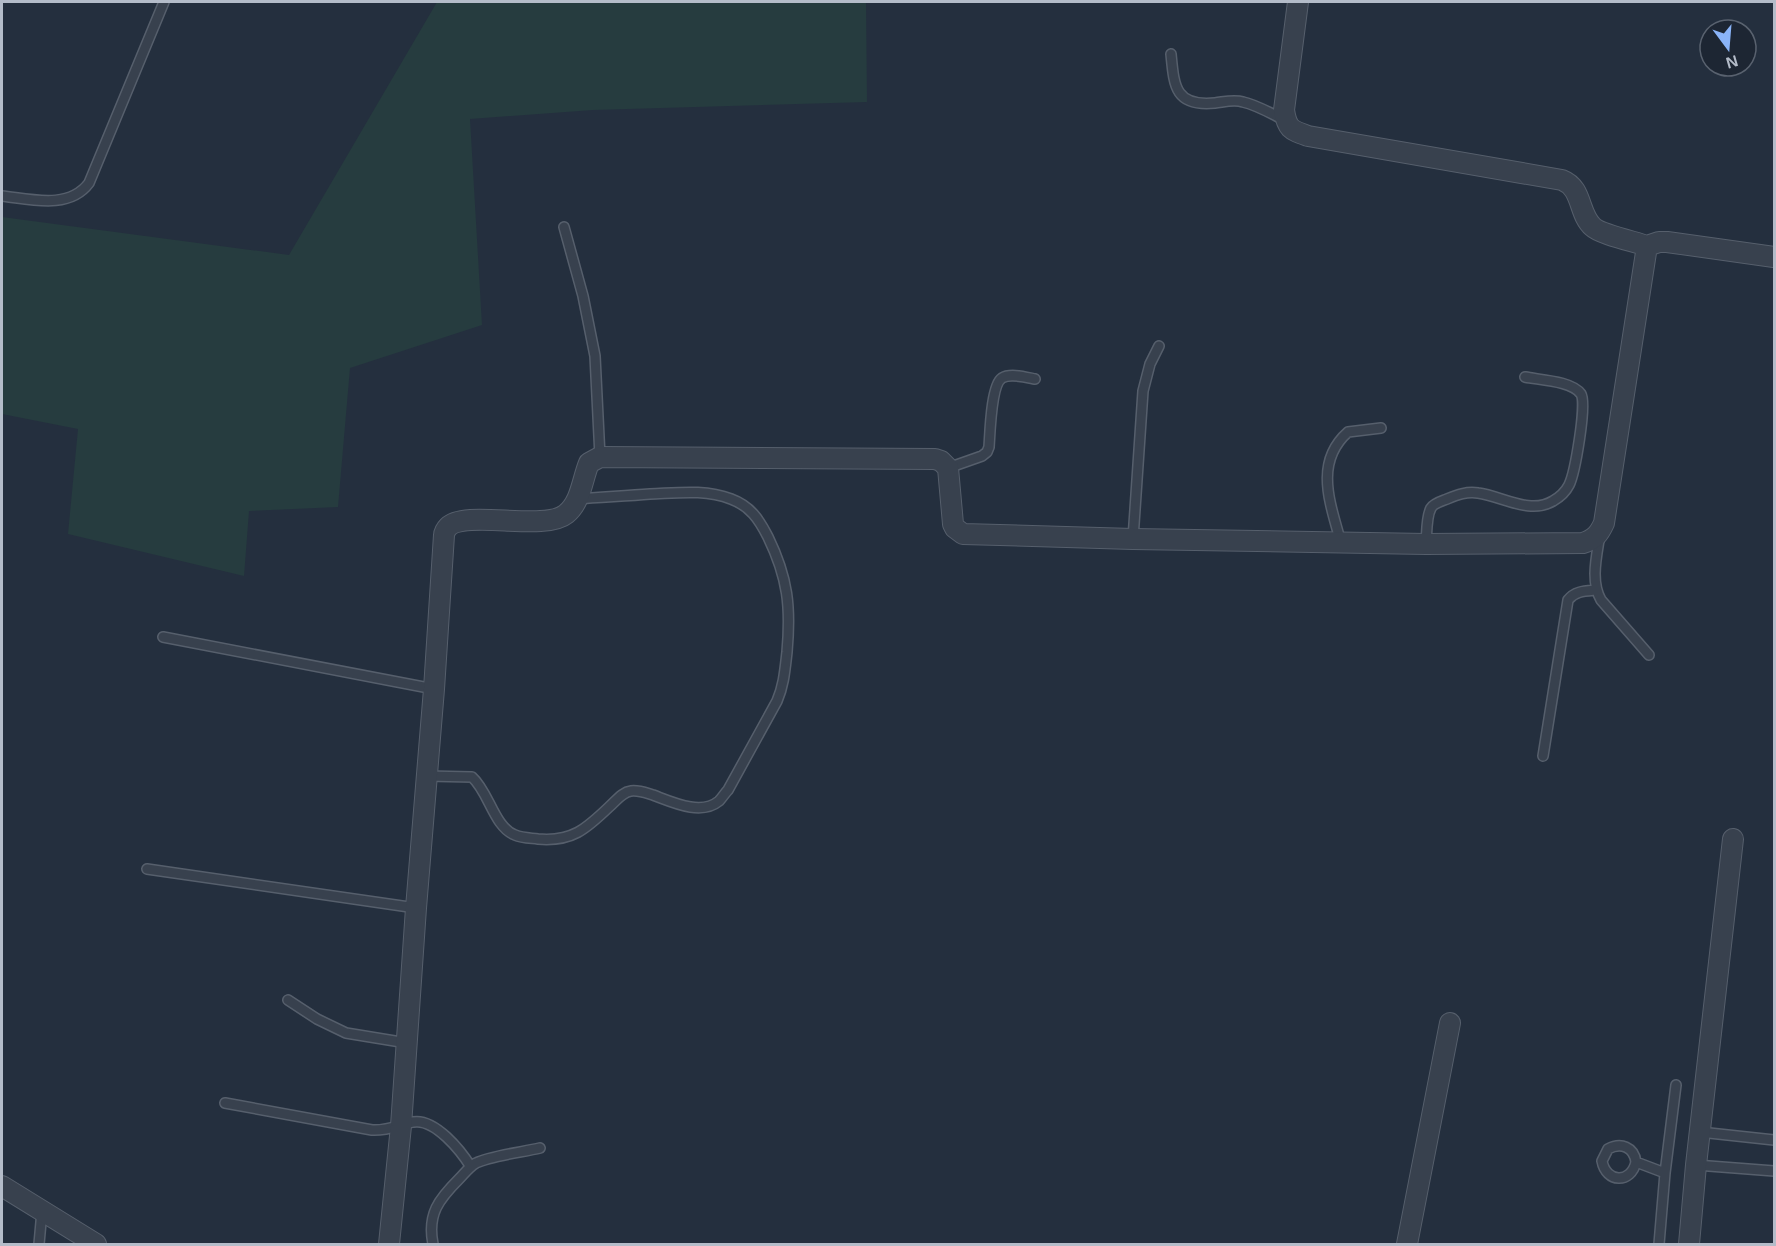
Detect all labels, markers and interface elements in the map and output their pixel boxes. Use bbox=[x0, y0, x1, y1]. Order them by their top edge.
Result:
north arrow bbox=[1698, 18, 1758, 78]
text: N bbox=[1724, 52, 1740, 72]

